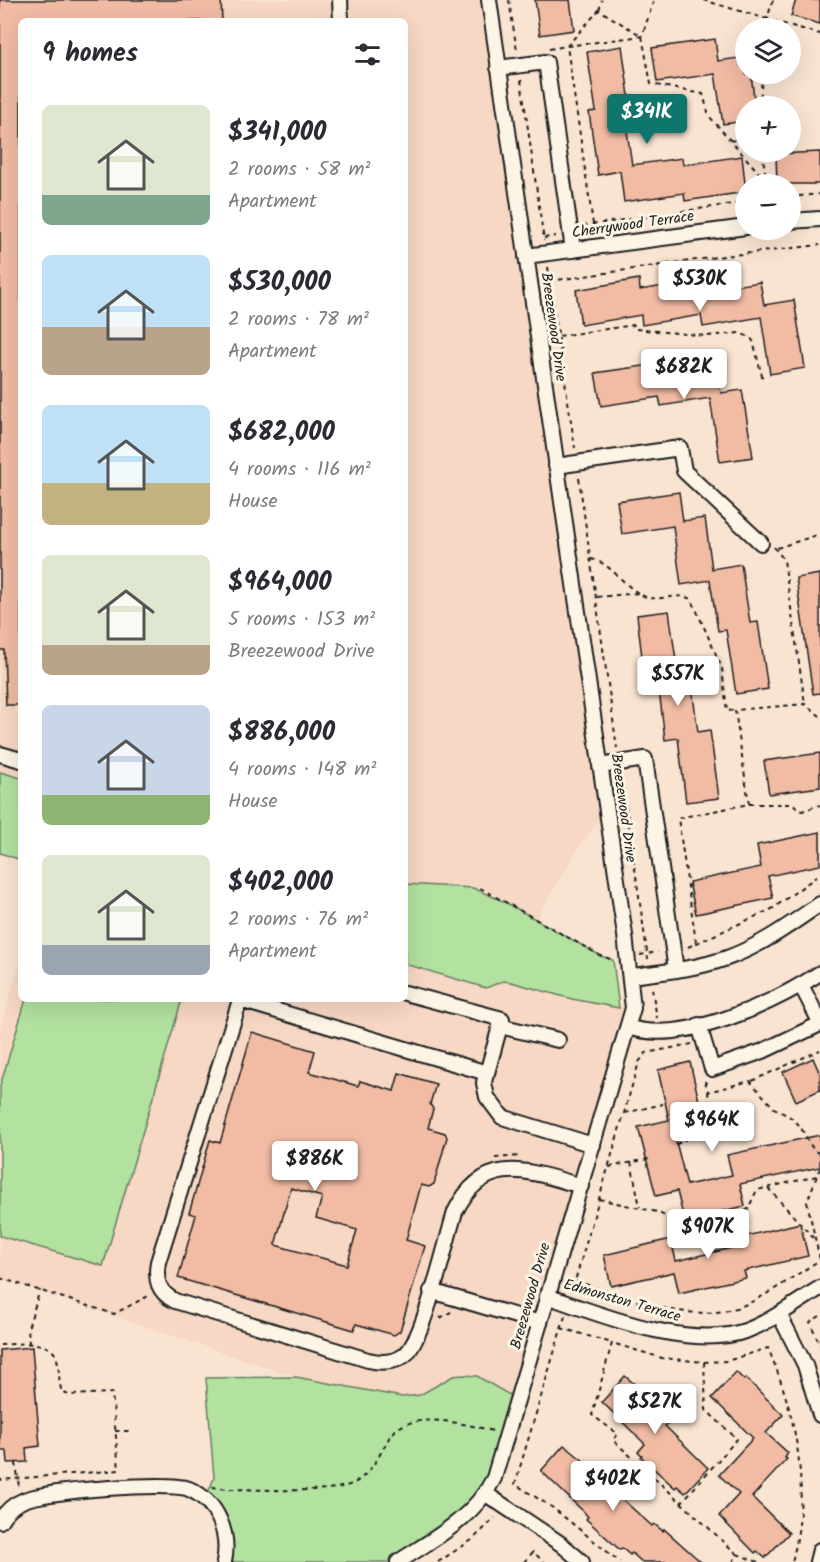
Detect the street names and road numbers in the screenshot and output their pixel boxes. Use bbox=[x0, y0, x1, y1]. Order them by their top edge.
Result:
street label: Cherrywood Terrace bbox=[570, 205, 696, 245]
street label: Breezewood Drive bbox=[533, 271, 573, 383]
street label: Breezewood Drive bbox=[603, 752, 643, 864]
street label: Breezewood Drive bbox=[504, 1240, 558, 1352]
street label: Edmonston Terrace bbox=[560, 1273, 684, 1329]

